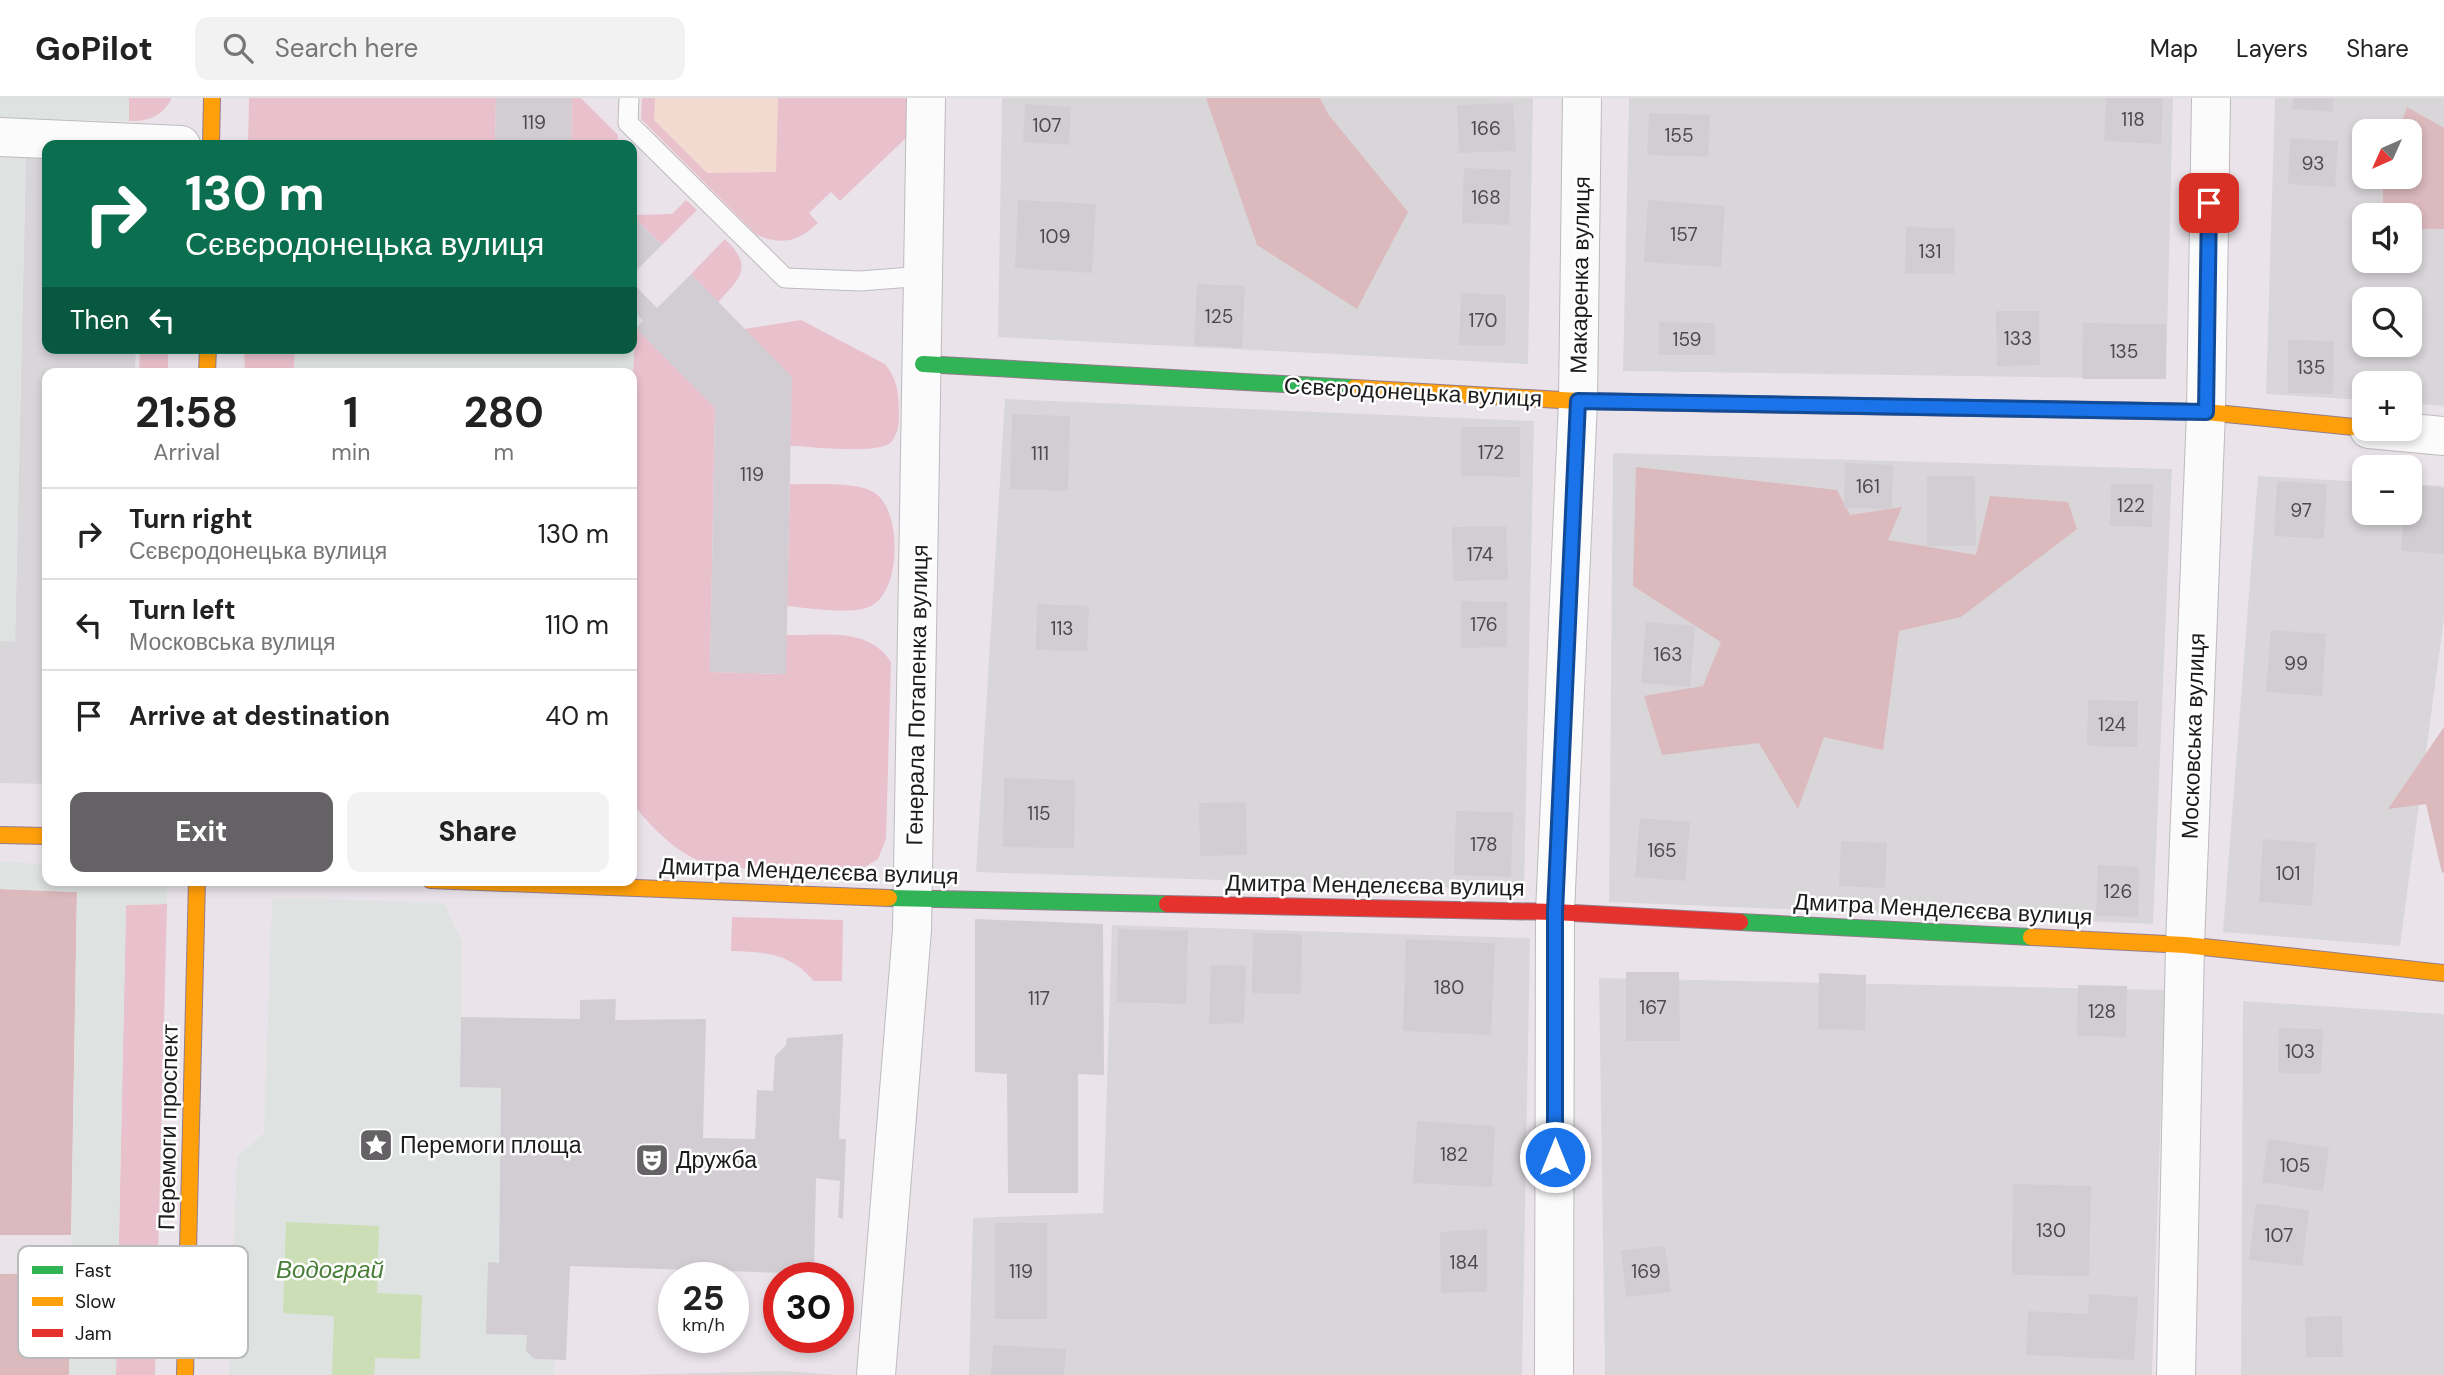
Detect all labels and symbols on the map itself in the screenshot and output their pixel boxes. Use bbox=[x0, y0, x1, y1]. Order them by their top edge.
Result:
house number: 118 bbox=[2121, 107, 2145, 132]
house number: 119 bbox=[522, 110, 546, 135]
house number: 107 bbox=[1033, 113, 1061, 138]
house number: 166 bbox=[1471, 116, 1501, 141]
north arrow bbox=[2352, 119, 2422, 189]
house number: 155 bbox=[1664, 123, 1694, 148]
house number: 93 bbox=[2302, 151, 2324, 176]
pin bbox=[2179, 173, 2239, 233]
street label: Макаренка вулиця bbox=[1563, 176, 1597, 374]
house number: 168 bbox=[1471, 185, 1501, 210]
house number: 157 bbox=[1670, 222, 1698, 247]
house number: 109 bbox=[1040, 224, 1070, 249]
house number: 131 bbox=[1919, 239, 1941, 264]
house number: 125 bbox=[1205, 304, 1233, 329]
house number: 170 bbox=[1469, 308, 1497, 333]
house number: 133 bbox=[2004, 326, 2032, 351]
house number: 159 bbox=[1673, 327, 1701, 352]
house number: 135 bbox=[2110, 339, 2138, 364]
house number: 135 bbox=[2297, 355, 2325, 380]
street label: Сєвєродонецька вулиця bbox=[1283, 370, 1543, 414]
house number: 172 bbox=[1478, 440, 1504, 465]
house number: 111 bbox=[1031, 441, 1049, 466]
house number: 119 bbox=[740, 462, 764, 487]
house number: 161 bbox=[1856, 474, 1880, 499]
house number: 122 bbox=[2117, 493, 2145, 518]
house number: 97 bbox=[2290, 498, 2312, 523]
house number: 174 bbox=[1467, 542, 1493, 567]
street label: Генерала Потапенка вулиця bbox=[899, 544, 935, 846]
house number: 176 bbox=[1470, 612, 1498, 637]
house number: 113 bbox=[1050, 616, 1074, 641]
street label: Московська вулиця bbox=[2174, 632, 2212, 840]
house number: 163 bbox=[1653, 642, 1683, 667]
house number: 99 bbox=[2284, 651, 2308, 676]
house number: 124 bbox=[2098, 712, 2126, 737]
house number: 115 bbox=[1027, 801, 1051, 826]
house number: 178 bbox=[1470, 832, 1498, 857]
house number: 165 bbox=[1647, 838, 1677, 863]
street label: Дмитра Менделєєва вулиця bbox=[659, 851, 959, 891]
house number: 101 bbox=[2276, 861, 2300, 886]
street label: Дмитра Менделєєва вулиця bbox=[1225, 867, 1525, 903]
house number: 126 bbox=[2104, 879, 2132, 904]
street label: Дмитра Менделєєва вулиця bbox=[1793, 886, 2093, 932]
house number: 180 bbox=[1434, 975, 1464, 1000]
house number: 117 bbox=[1028, 986, 1050, 1011]
house number: 167 bbox=[1639, 995, 1667, 1020]
house number: 128 bbox=[2088, 999, 2116, 1024]
street label: Перемоги проспект bbox=[151, 1023, 185, 1231]
house number: 103 bbox=[2285, 1039, 2315, 1064]
position arrow bbox=[1518, 1120, 1592, 1194]
place icon: Перемоги площа bbox=[357, 1126, 395, 1164]
place label: Перемоги площа bbox=[400, 1130, 582, 1160]
theatre icon: Дружба bbox=[633, 1141, 671, 1179]
house number: 182 bbox=[1440, 1142, 1468, 1167]
place label: Дружба bbox=[676, 1145, 757, 1175]
house number: 105 bbox=[2280, 1153, 2310, 1178]
house number: 130 bbox=[2036, 1218, 2066, 1243]
house number: 107 bbox=[2265, 1223, 2293, 1248]
legend bbox=[18, 1246, 248, 1358]
house number: 184 bbox=[1449, 1250, 1479, 1275]
water label: Водограй bbox=[276, 1254, 384, 1285]
text: Fast bbox=[75, 1258, 111, 1283]
house number: 119 bbox=[1009, 1259, 1033, 1284]
house number: 169 bbox=[1631, 1259, 1661, 1284]
speed limit sign: 30 bbox=[763, 1262, 854, 1353]
text: Slow bbox=[75, 1289, 116, 1314]
text: Jam bbox=[75, 1321, 112, 1346]

